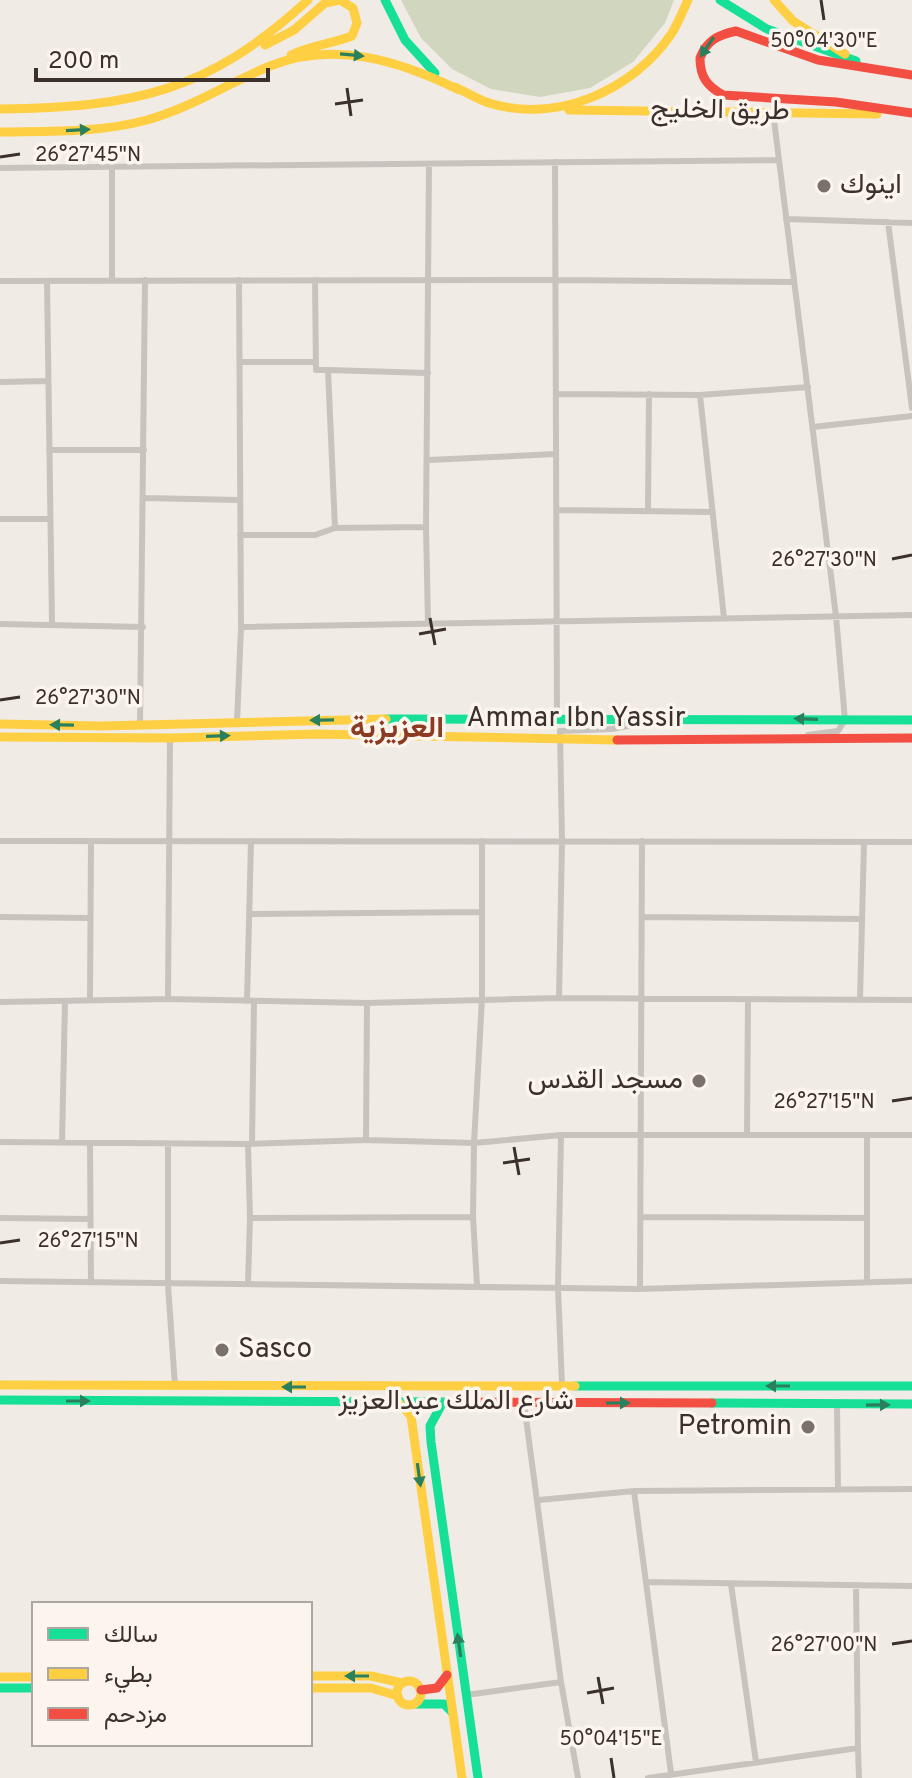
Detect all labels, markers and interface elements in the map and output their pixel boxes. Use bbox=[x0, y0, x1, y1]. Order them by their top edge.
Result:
text: 50°04'30"E bbox=[770, 29, 878, 55]
scale bar bbox=[36, 32, 268, 82]
one-way arrow bbox=[700, 37, 715, 58]
text: 200 m bbox=[48, 47, 119, 77]
one-way arrow bbox=[340, 49, 365, 62]
street label: طريق الخليج bbox=[650, 92, 790, 130]
one-way arrow bbox=[66, 123, 91, 136]
text: 26°27'45"N bbox=[35, 143, 141, 169]
place label: اينوك bbox=[840, 168, 902, 204]
marker: اينوك bbox=[815, 177, 833, 195]
text: 26°27'30"N bbox=[771, 548, 877, 574]
text: 26°27'30"N bbox=[35, 686, 141, 712]
street label: Ammar Ibn Yassir bbox=[466, 701, 686, 737]
district label: العزيزية bbox=[350, 711, 444, 748]
one-way arrow bbox=[309, 713, 334, 726]
one-way arrow bbox=[793, 713, 818, 726]
one-way arrow bbox=[49, 719, 74, 732]
one-way arrow bbox=[206, 730, 231, 743]
place label: مسجد القدس bbox=[527, 1063, 683, 1099]
marker: مسجد القدس bbox=[690, 1072, 708, 1090]
text: 26°27'15"N bbox=[773, 1090, 875, 1116]
text: 26°27'15"N bbox=[37, 1229, 139, 1255]
place label: Sasco bbox=[238, 1332, 312, 1368]
marker: Sasco bbox=[213, 1341, 231, 1359]
one-way arrow bbox=[765, 1380, 790, 1392]
one-way arrow bbox=[281, 1381, 306, 1393]
street label: شارع الملك عبدالعزيز bbox=[337, 1384, 574, 1420]
one-way arrow bbox=[66, 1395, 91, 1407]
one-way arrow bbox=[606, 1397, 631, 1409]
one-way arrow bbox=[866, 1399, 891, 1411]
place label: Petromin bbox=[678, 1409, 792, 1445]
marker: Petromin bbox=[799, 1418, 817, 1436]
one-way arrow bbox=[412, 1463, 425, 1488]
legend bbox=[32, 1602, 312, 1746]
text: سالك bbox=[104, 1621, 158, 1651]
one-way arrow bbox=[452, 1632, 465, 1657]
text: 26°27'00"N bbox=[771, 1633, 877, 1659]
text: بطيء bbox=[104, 1661, 153, 1693]
one-way arrow bbox=[344, 1670, 369, 1682]
text: مزدحم bbox=[104, 1701, 167, 1731]
text: 50°04'15"E bbox=[560, 1727, 662, 1753]

